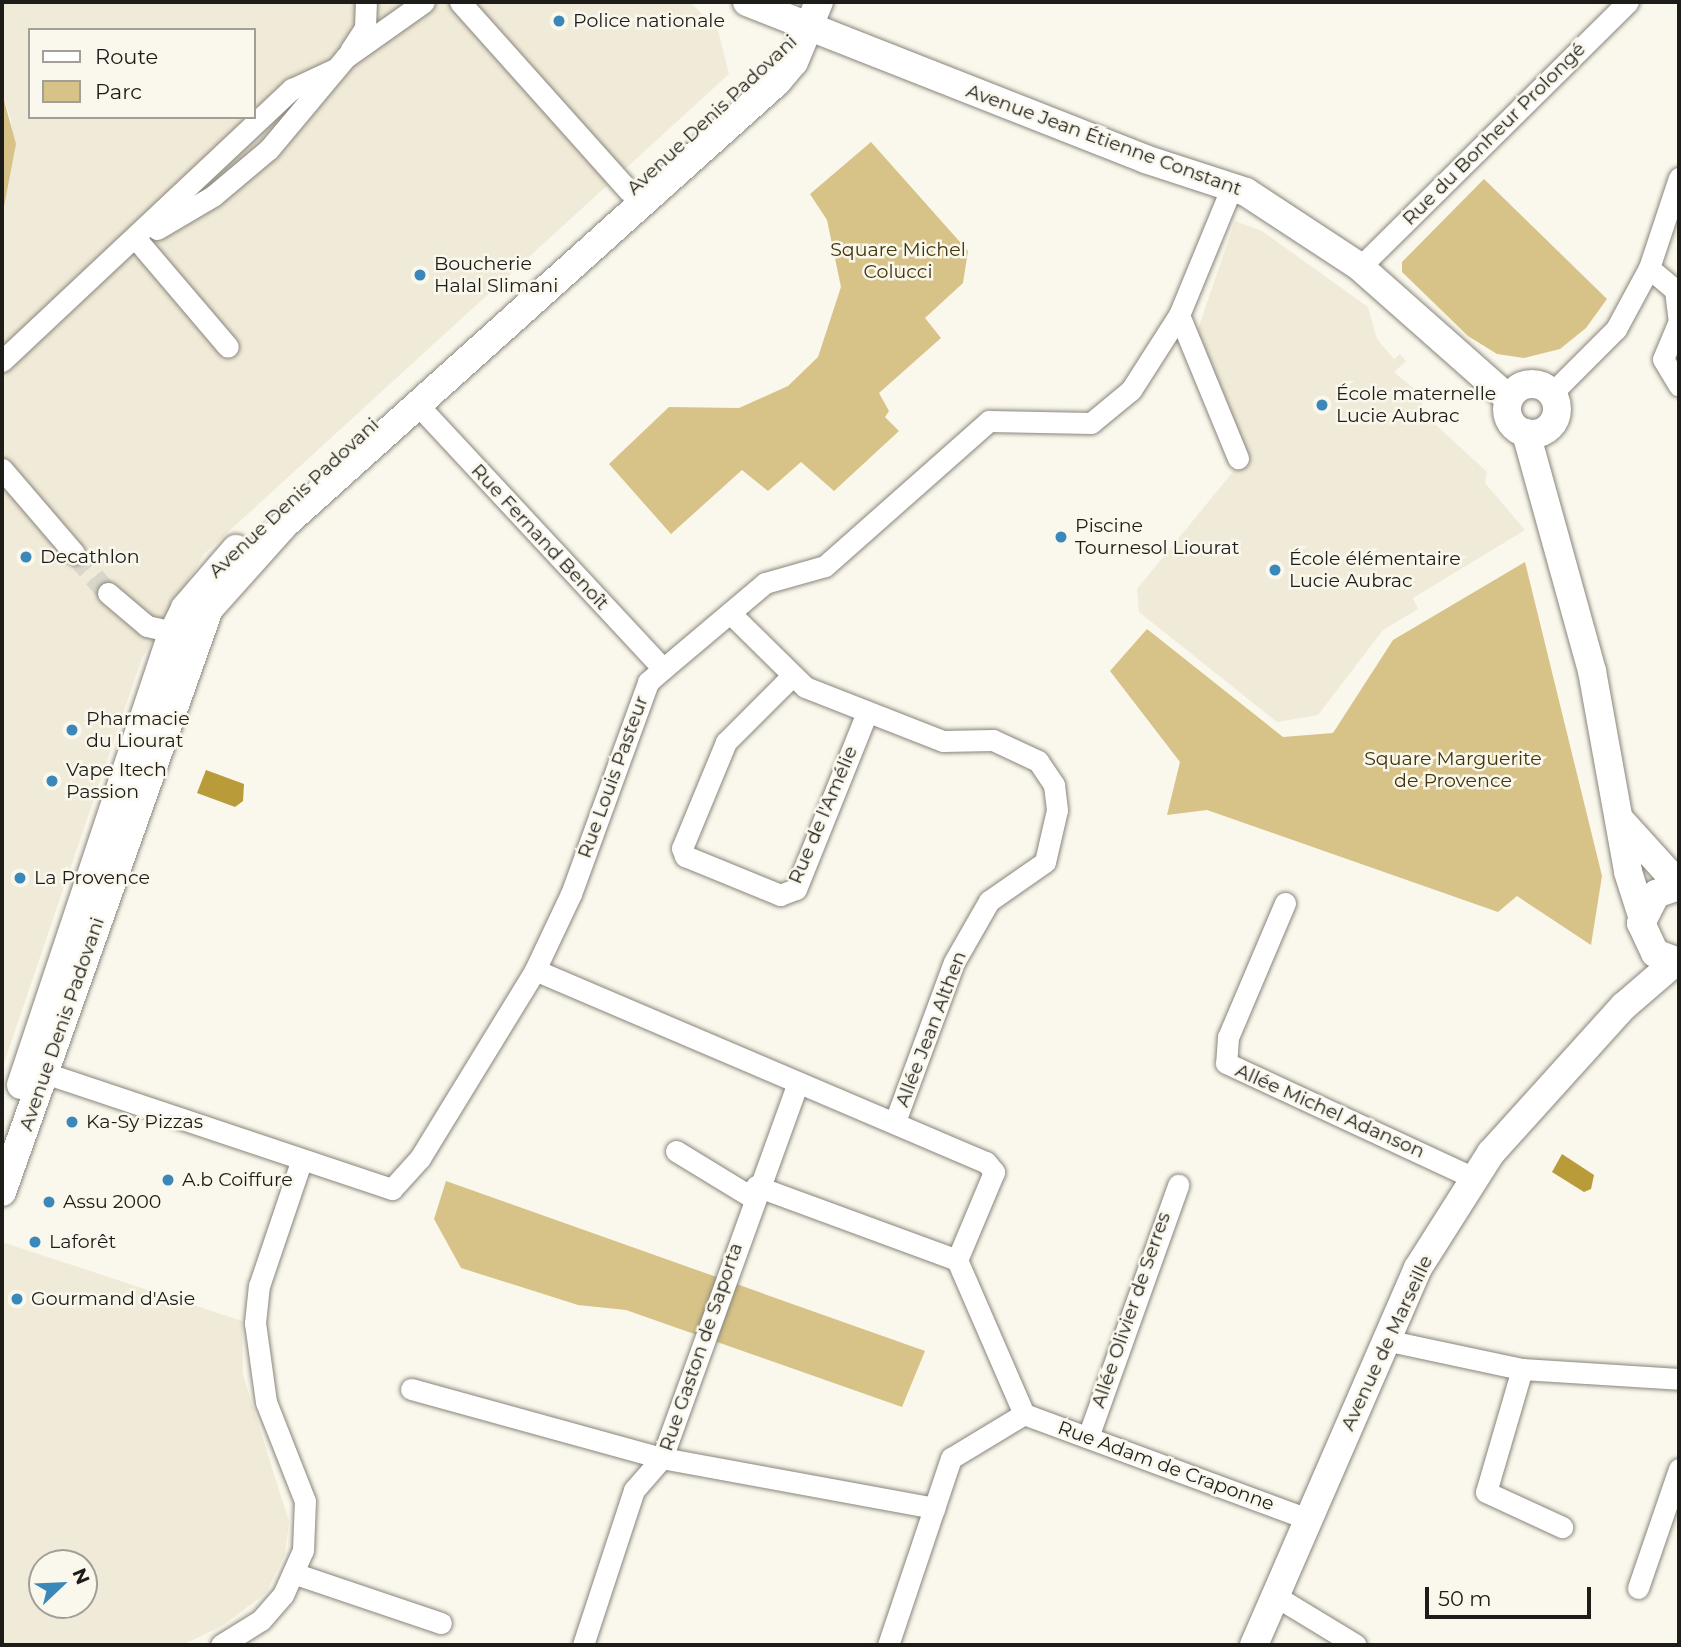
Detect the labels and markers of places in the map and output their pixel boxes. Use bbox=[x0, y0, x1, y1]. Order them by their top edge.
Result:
place label: Police nationale bbox=[573, 10, 725, 32]
marker: Police nationale bbox=[551, 13, 567, 29]
place label: Boucherie Halal Slimani bbox=[434, 253, 558, 297]
marker: Boucherie Halal Slimani bbox=[412, 267, 428, 283]
place label: École maternelle Lucie Aubrac bbox=[1336, 383, 1496, 427]
marker: École maternelle Lucie Aubrac bbox=[1314, 397, 1330, 413]
place label: Piscine Tournesol Liourat bbox=[1075, 515, 1239, 559]
marker: Piscine Tournesol Liourat bbox=[1053, 529, 1069, 545]
place label: Decathlon bbox=[40, 546, 140, 568]
place label: École élémentaire Lucie Aubrac bbox=[1289, 548, 1461, 592]
marker: Decathlon bbox=[18, 549, 34, 565]
marker: École élémentaire Lucie Aubrac bbox=[1267, 562, 1283, 578]
place label: Pharmacie du Liourat bbox=[86, 708, 190, 752]
marker: Pharmacie du Liourat bbox=[64, 722, 80, 738]
place label: Vape Itech Passion bbox=[66, 759, 167, 803]
marker: Vape Itech Passion bbox=[44, 773, 60, 789]
place label: La Provence bbox=[34, 867, 150, 889]
marker: La Provence bbox=[12, 870, 28, 886]
place label: Ka-Sy Pizzas bbox=[86, 1111, 203, 1133]
marker: Ka-Sy Pizzas bbox=[64, 1114, 80, 1130]
place label: A.b Coiffure bbox=[182, 1169, 293, 1191]
marker: A.b Coiffure bbox=[160, 1172, 176, 1188]
place label: Assu 2000 bbox=[63, 1191, 161, 1213]
marker: Assu 2000 bbox=[41, 1194, 57, 1210]
place label: Laforêt bbox=[49, 1231, 116, 1253]
marker: Laforêt bbox=[27, 1234, 43, 1250]
place label: Gourmand d'Asie bbox=[31, 1288, 195, 1310]
marker: Gourmand d'Asie bbox=[9, 1291, 25, 1307]

